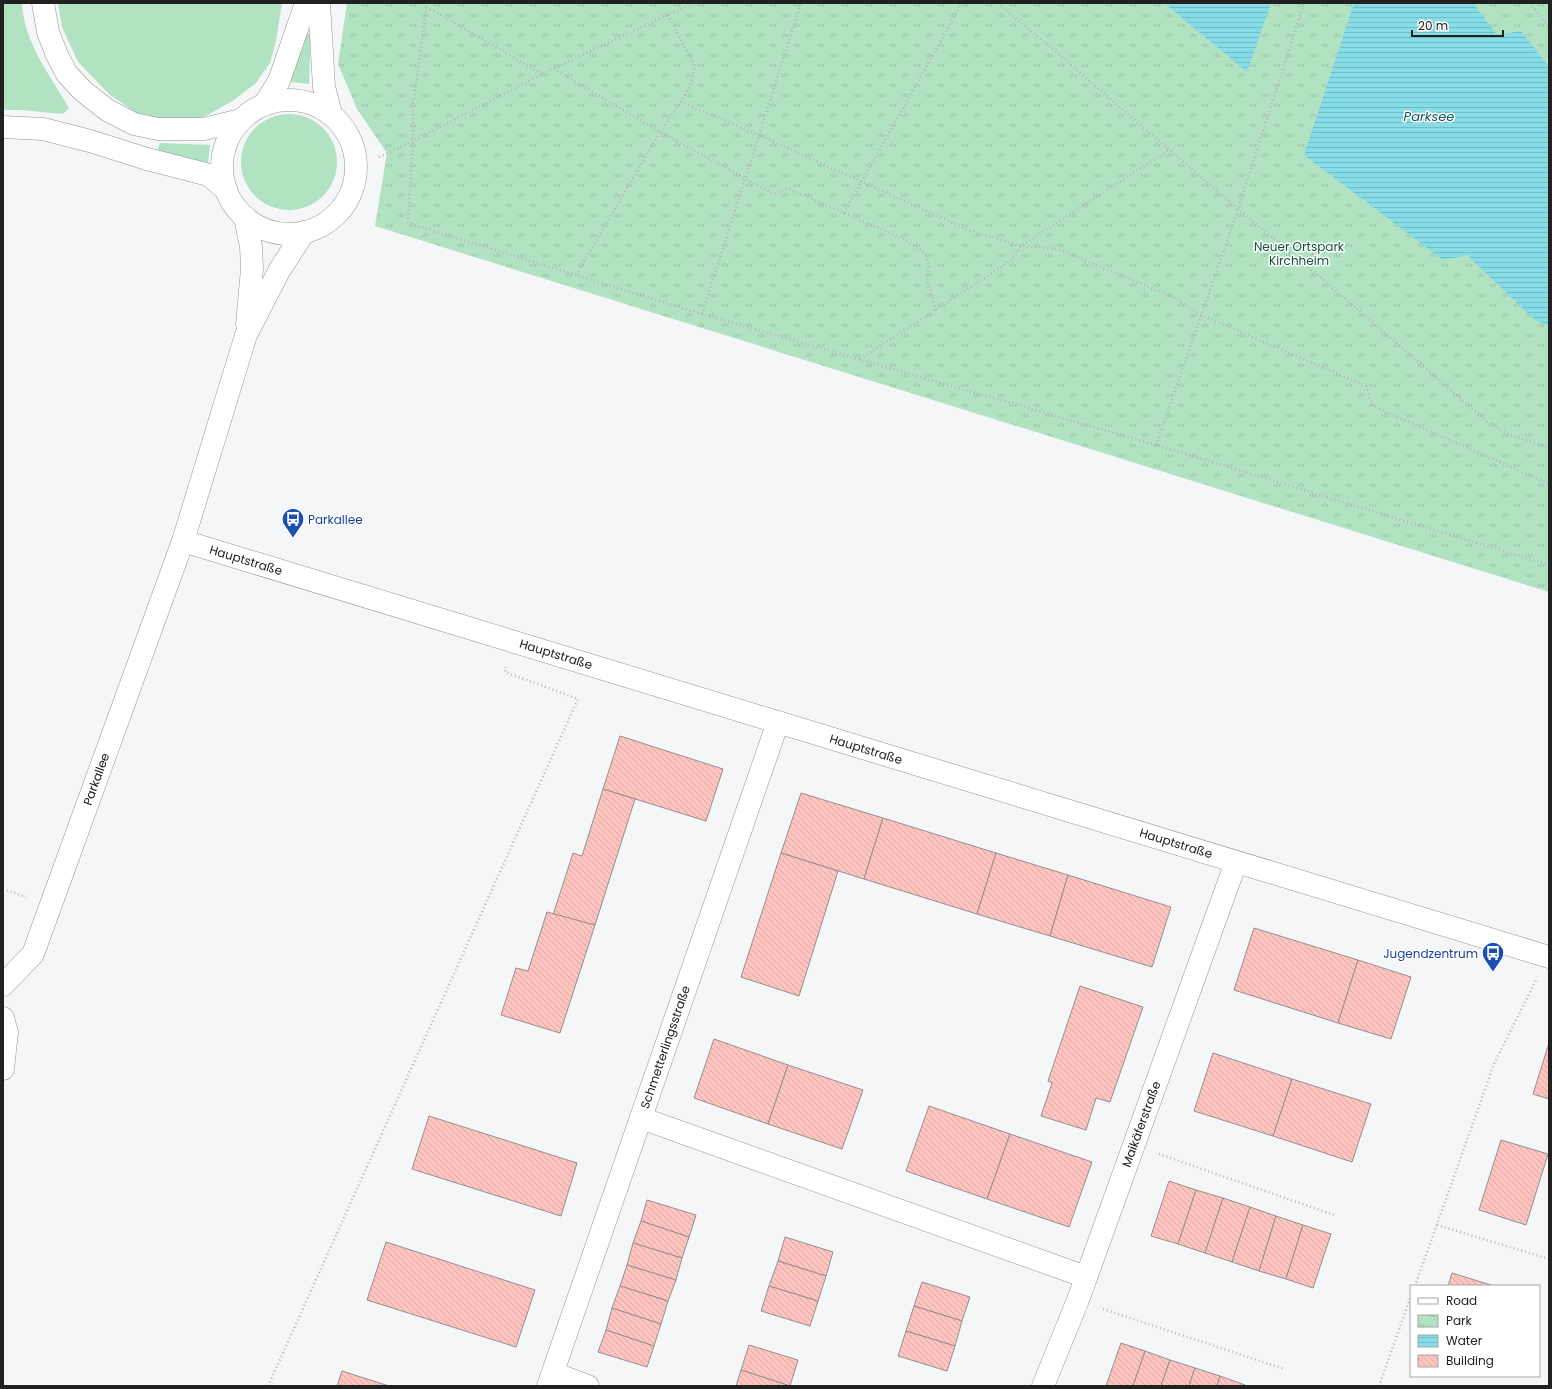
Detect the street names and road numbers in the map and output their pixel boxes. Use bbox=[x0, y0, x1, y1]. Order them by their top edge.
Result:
street label: Hauptstraße bbox=[207, 541, 285, 579]
street label: Hauptstraße bbox=[517, 635, 595, 673]
street label: Hauptstraße bbox=[827, 730, 905, 768]
street label: Parkallee bbox=[79, 750, 113, 808]
street label: Hauptstraße bbox=[1137, 824, 1215, 862]
street label: Schmetterlingsstraße bbox=[636, 983, 694, 1111]
street label: Maikäferstraße bbox=[1118, 1079, 1164, 1169]

